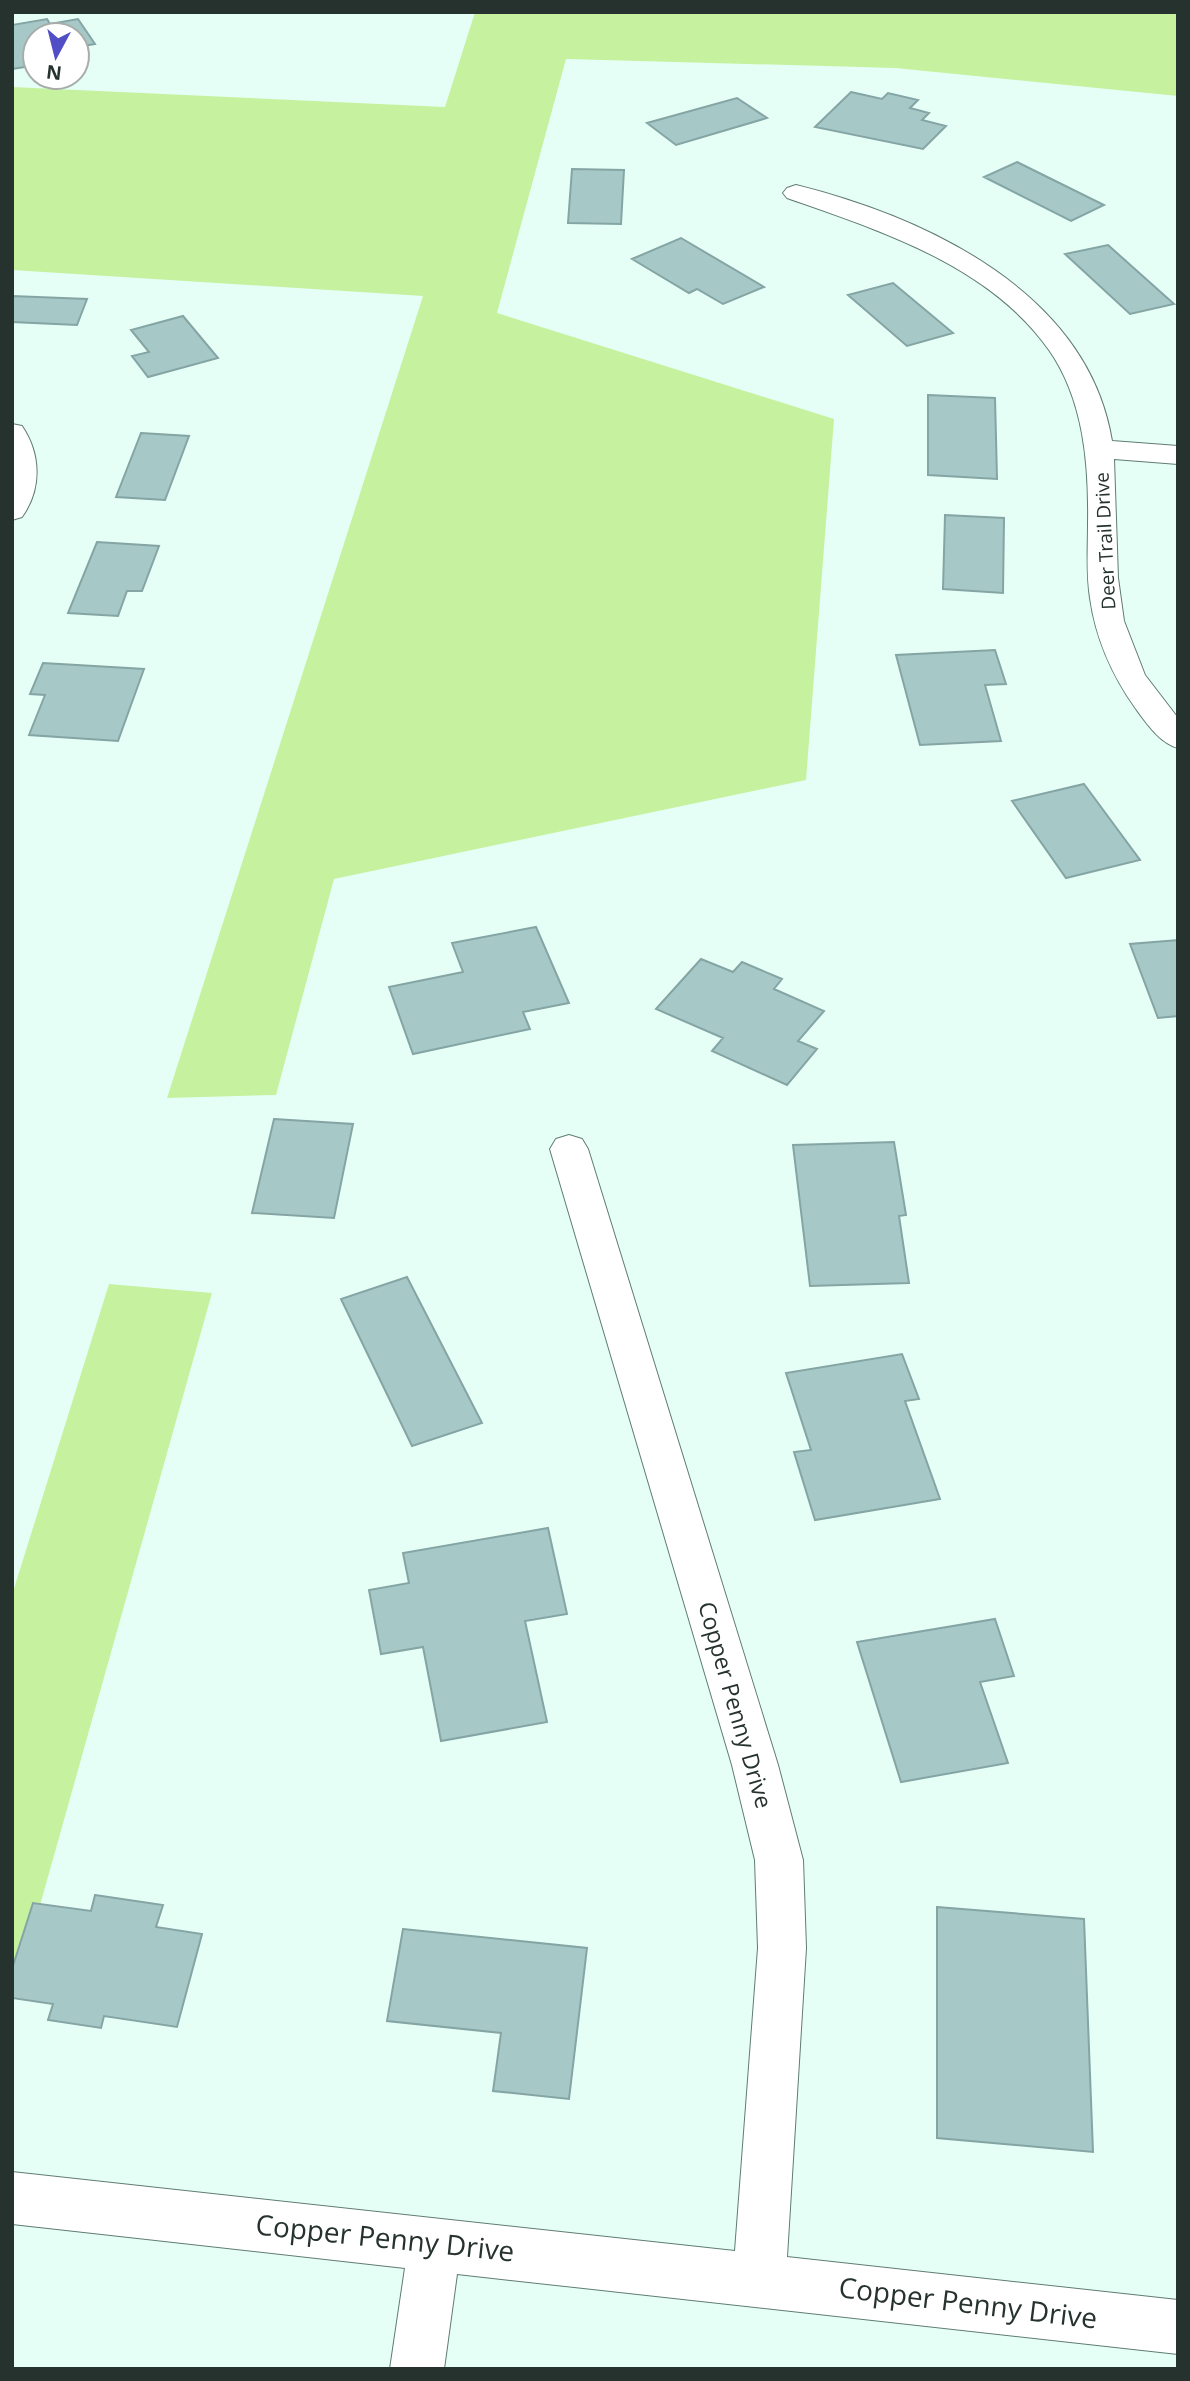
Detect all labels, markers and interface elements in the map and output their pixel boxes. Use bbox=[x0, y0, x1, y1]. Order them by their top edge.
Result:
north arrow bbox=[21, 21, 91, 91]
text: N bbox=[45, 59, 63, 87]
street label: Deer Trail Drive bbox=[1088, 472, 1122, 610]
street label: Copper Penny Drive bbox=[691, 1598, 781, 1812]
street label: Copper Penny Drive bbox=[254, 2205, 516, 2269]
street label: Copper Penny Drive bbox=[837, 2267, 1099, 2337]

